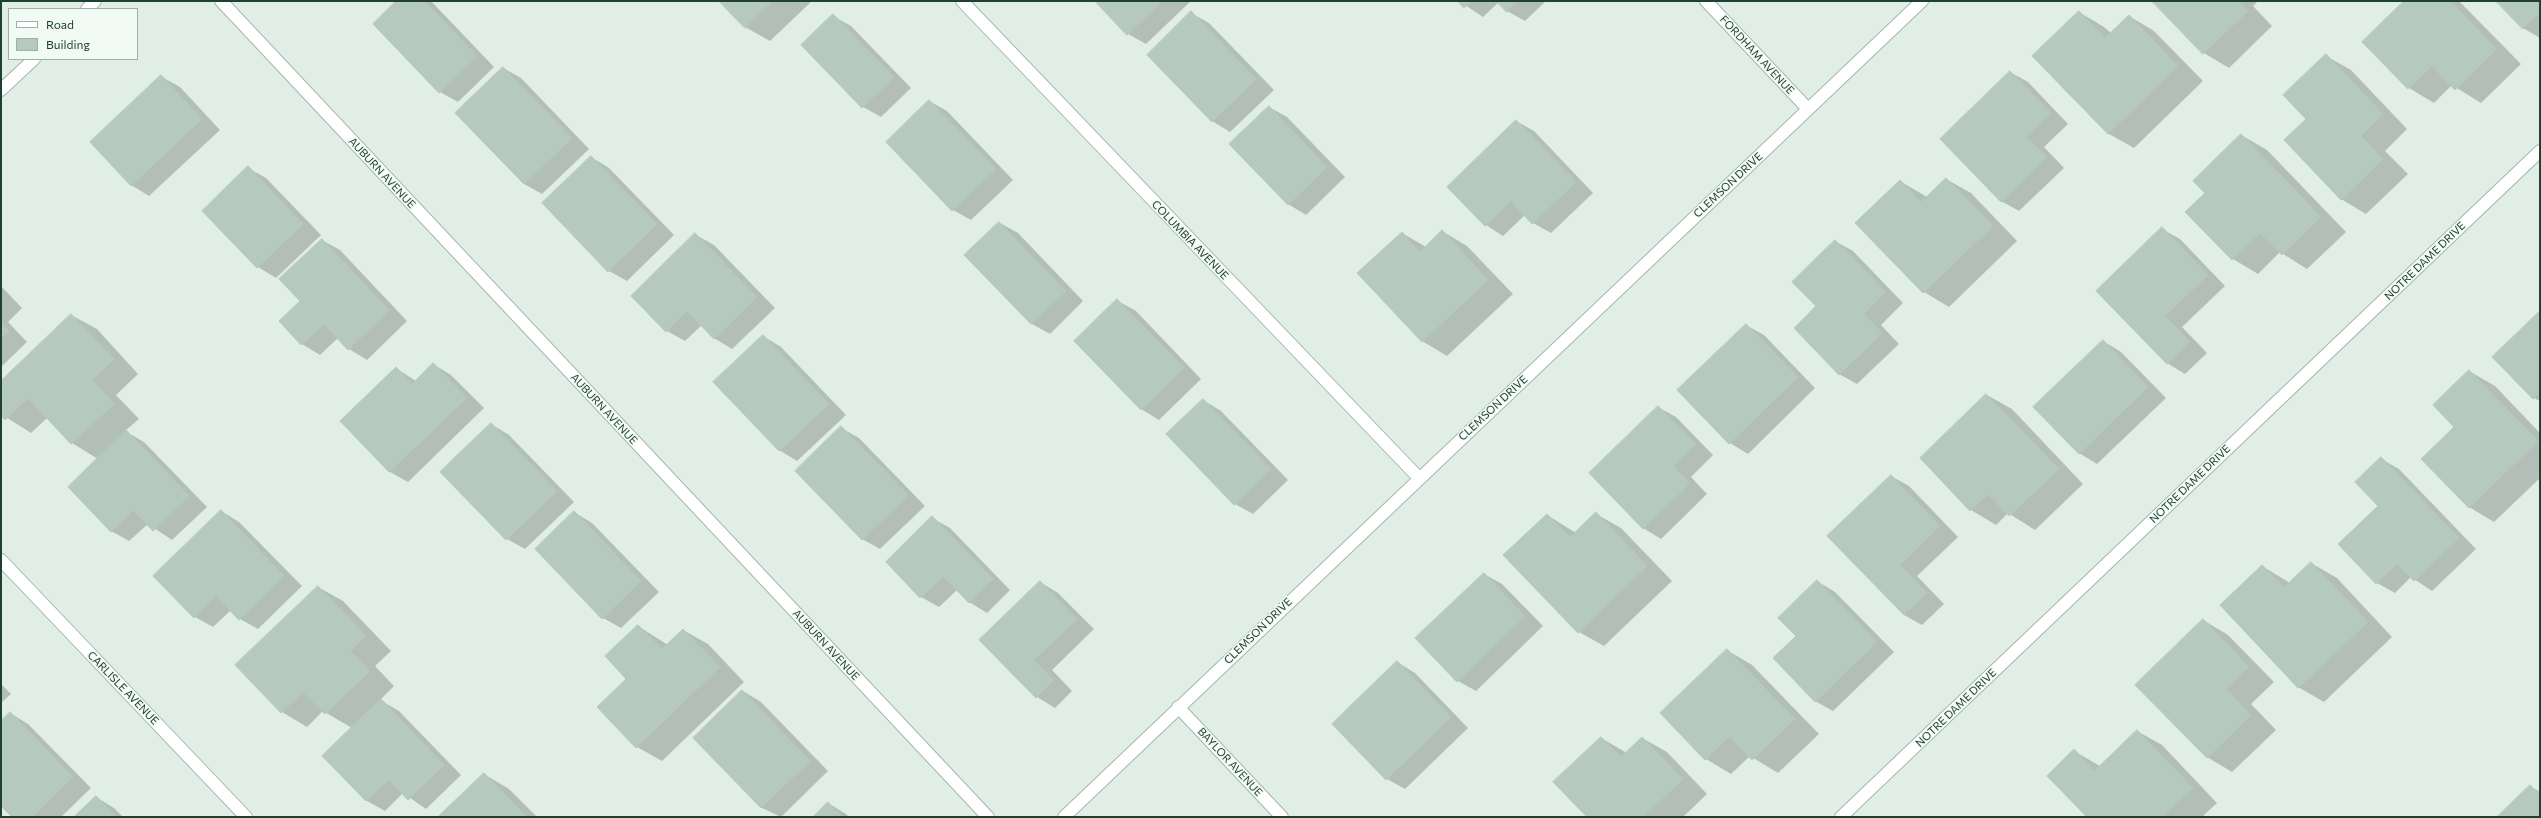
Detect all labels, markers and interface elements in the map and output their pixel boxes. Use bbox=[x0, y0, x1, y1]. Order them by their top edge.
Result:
legend bbox=[8, 8, 138, 60]
street label: FORDHAM AVENUE bbox=[1717, 13, 1797, 97]
text: Road bbox=[46, 17, 74, 31]
text: Building bbox=[46, 37, 90, 51]
street label: AUBURN AVENUE bbox=[346, 135, 418, 211]
street label: CLEMSON DRIVE bbox=[1691, 150, 1765, 220]
street label: COLUMBIA AVENUE bbox=[1149, 198, 1231, 282]
street label: NOTRE DAME DRIVE bbox=[2382, 219, 2468, 303]
street label: AUBURN AVENUE bbox=[568, 371, 640, 447]
street label: CLEMSON DRIVE bbox=[1456, 373, 1530, 443]
street label: NOTRE DAME DRIVE bbox=[2147, 442, 2233, 526]
street label: CLEMSON DRIVE bbox=[1221, 595, 1295, 667]
street label: AUBURN AVENUE bbox=[790, 607, 862, 683]
street label: CARLISLE AVENUE bbox=[85, 649, 161, 727]
street label: NOTRE DAME DRIVE bbox=[1913, 666, 1999, 750]
street label: BAYLOR AVENUE bbox=[1195, 725, 1265, 799]

